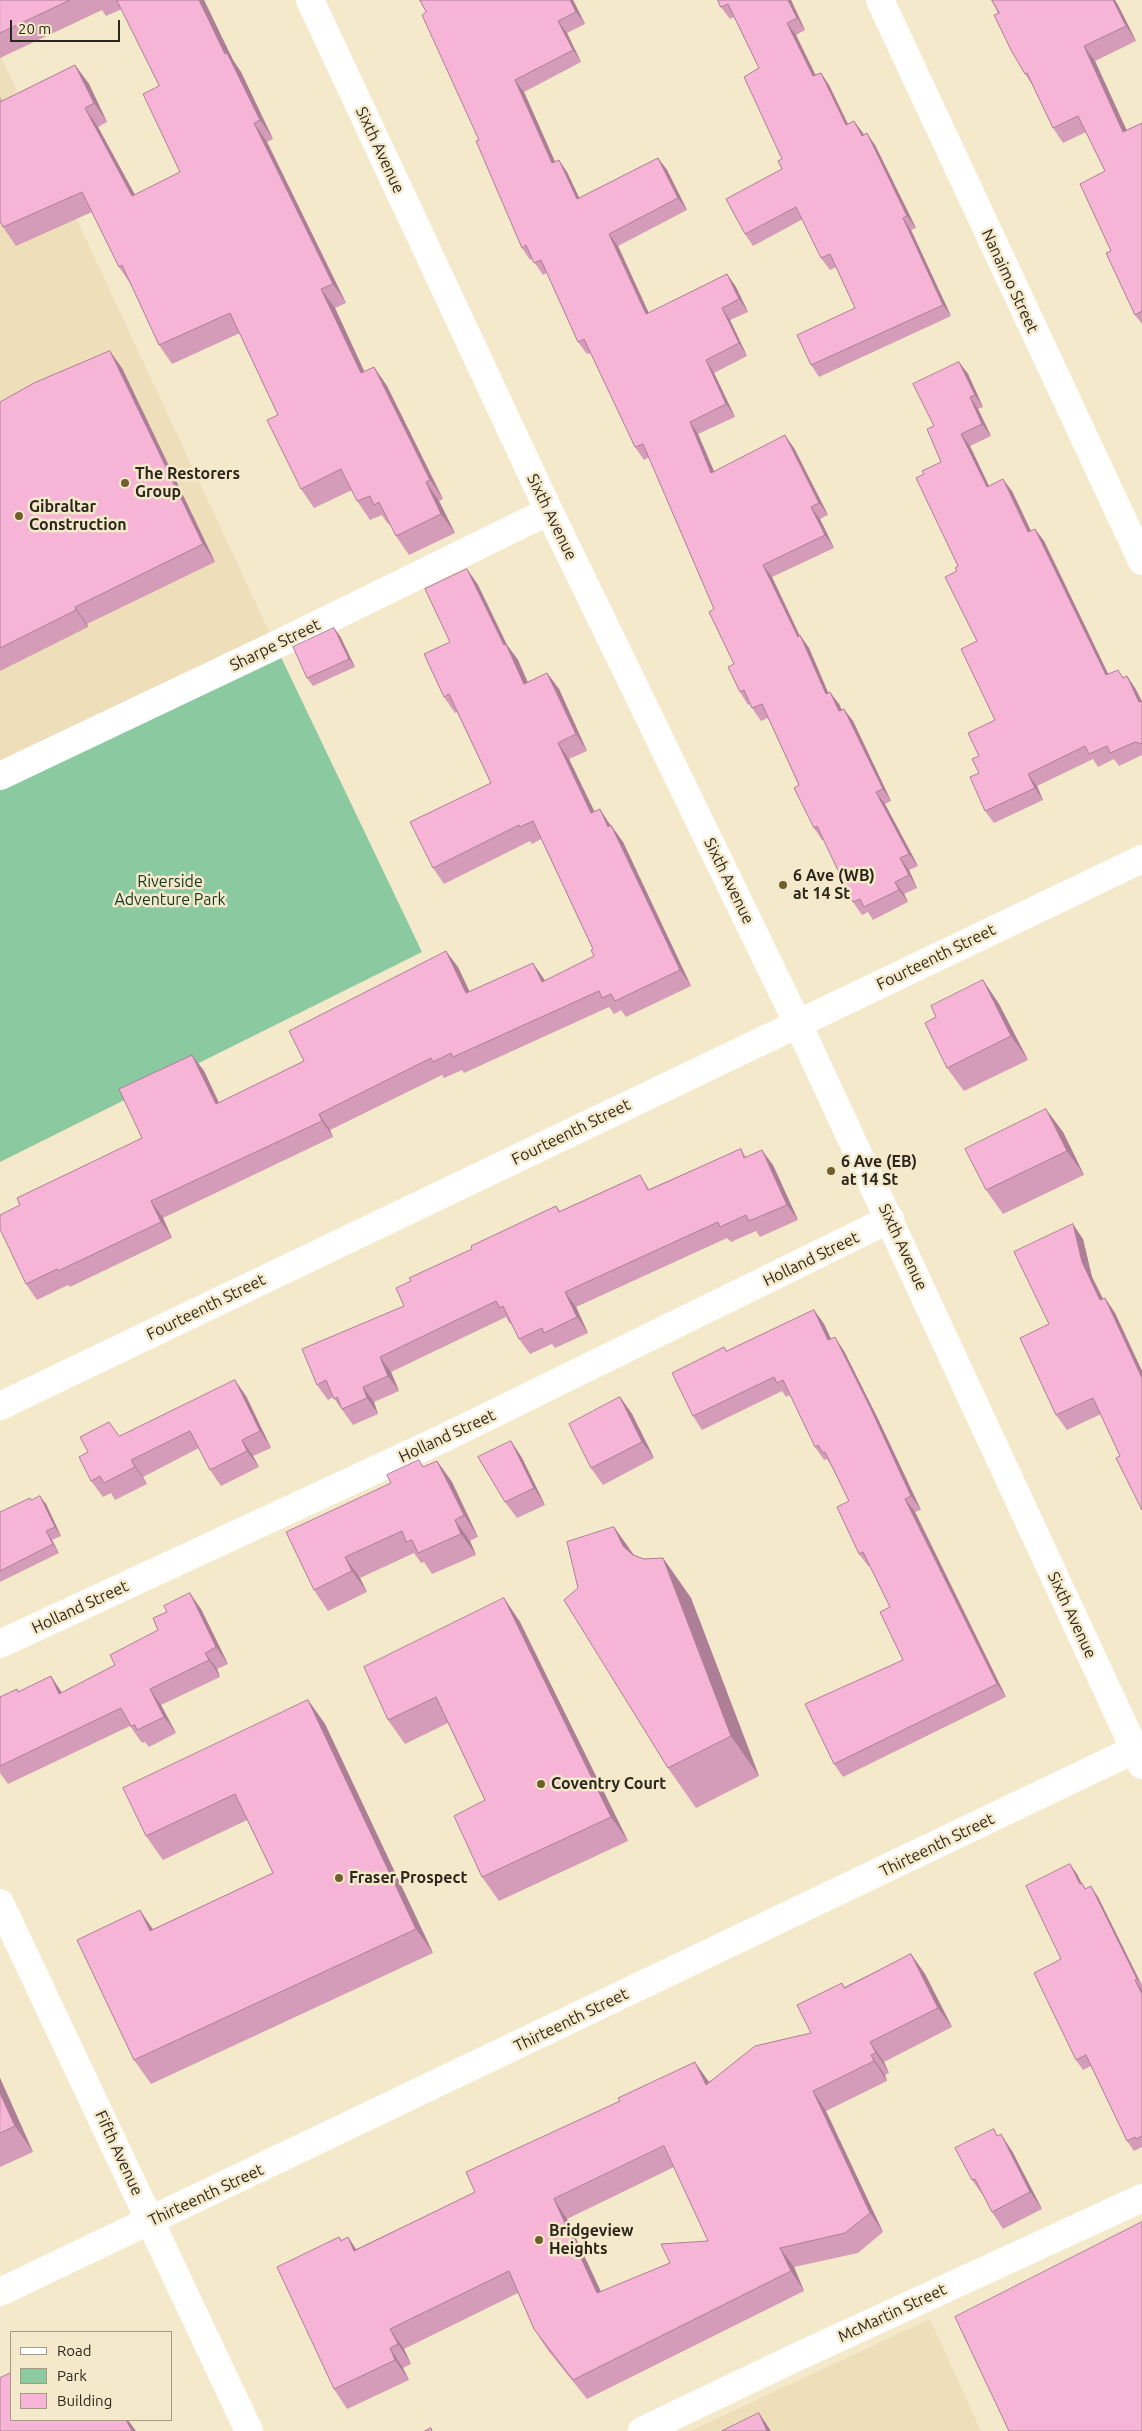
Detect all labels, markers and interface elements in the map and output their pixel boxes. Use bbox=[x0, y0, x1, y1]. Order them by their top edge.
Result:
scale bar bbox=[12, 10, 122, 42]
text: 20 m bbox=[18, 20, 51, 37]
street label: Sixth Avenue bbox=[352, 104, 408, 196]
street label: Nanaimo Street bbox=[978, 226, 1042, 336]
place label: The Restorers Group bbox=[135, 464, 240, 502]
street label: Sixth Avenue bbox=[523, 471, 581, 563]
marker: The Restorers Group bbox=[119, 477, 131, 489]
place label: Gibraltar Construction bbox=[29, 497, 127, 535]
marker: Gibraltar Construction bbox=[13, 510, 25, 522]
street label: Sharpe Street bbox=[227, 615, 323, 675]
street label: Sixth Avenue bbox=[700, 835, 758, 927]
place label: 6 Ave (WB) at 14 St bbox=[793, 866, 875, 904]
park label: Riverside Adventure Park bbox=[114, 872, 226, 910]
marker: 6 Ave (WB) at 14 St bbox=[777, 879, 789, 891]
street label: Fourteenth Street bbox=[873, 920, 999, 994]
street label: Fourteenth Street bbox=[508, 1095, 634, 1169]
place label: 6 Ave (EB) at 14 St bbox=[841, 1152, 917, 1190]
marker: 6 Ave (EB) at 14 St bbox=[825, 1165, 837, 1177]
street label: Sixth Avenue bbox=[875, 1201, 931, 1293]
street label: Holland Street bbox=[760, 1228, 862, 1290]
street label: Fourteenth Street bbox=[143, 1270, 269, 1344]
street label: Holland Street bbox=[396, 1405, 498, 1467]
street label: Sixth Avenue bbox=[1044, 1569, 1100, 1661]
street label: Holland Street bbox=[29, 1576, 131, 1638]
place label: Coventry Court bbox=[551, 1774, 666, 1794]
marker: Coventry Court bbox=[535, 1778, 547, 1790]
street label: Thirteenth Street bbox=[877, 1809, 997, 1881]
place label: Fraser Prospect bbox=[349, 1868, 467, 1888]
marker: Fraser Prospect bbox=[333, 1872, 345, 1884]
street label: Thirteenth Street bbox=[511, 1984, 631, 2056]
street label: Fifth Avenue bbox=[91, 2108, 147, 2198]
street label: Thirteenth Street bbox=[145, 2160, 267, 2230]
place label: Bridgeview Heights bbox=[549, 2221, 634, 2259]
marker: Bridgeview Heights bbox=[533, 2234, 545, 2246]
street label: McMartin Street bbox=[835, 2280, 949, 2346]
legend bbox=[10, 2331, 172, 2421]
text: Road bbox=[57, 2342, 92, 2359]
text: Park bbox=[57, 2367, 87, 2384]
text: Building bbox=[57, 2392, 112, 2409]

